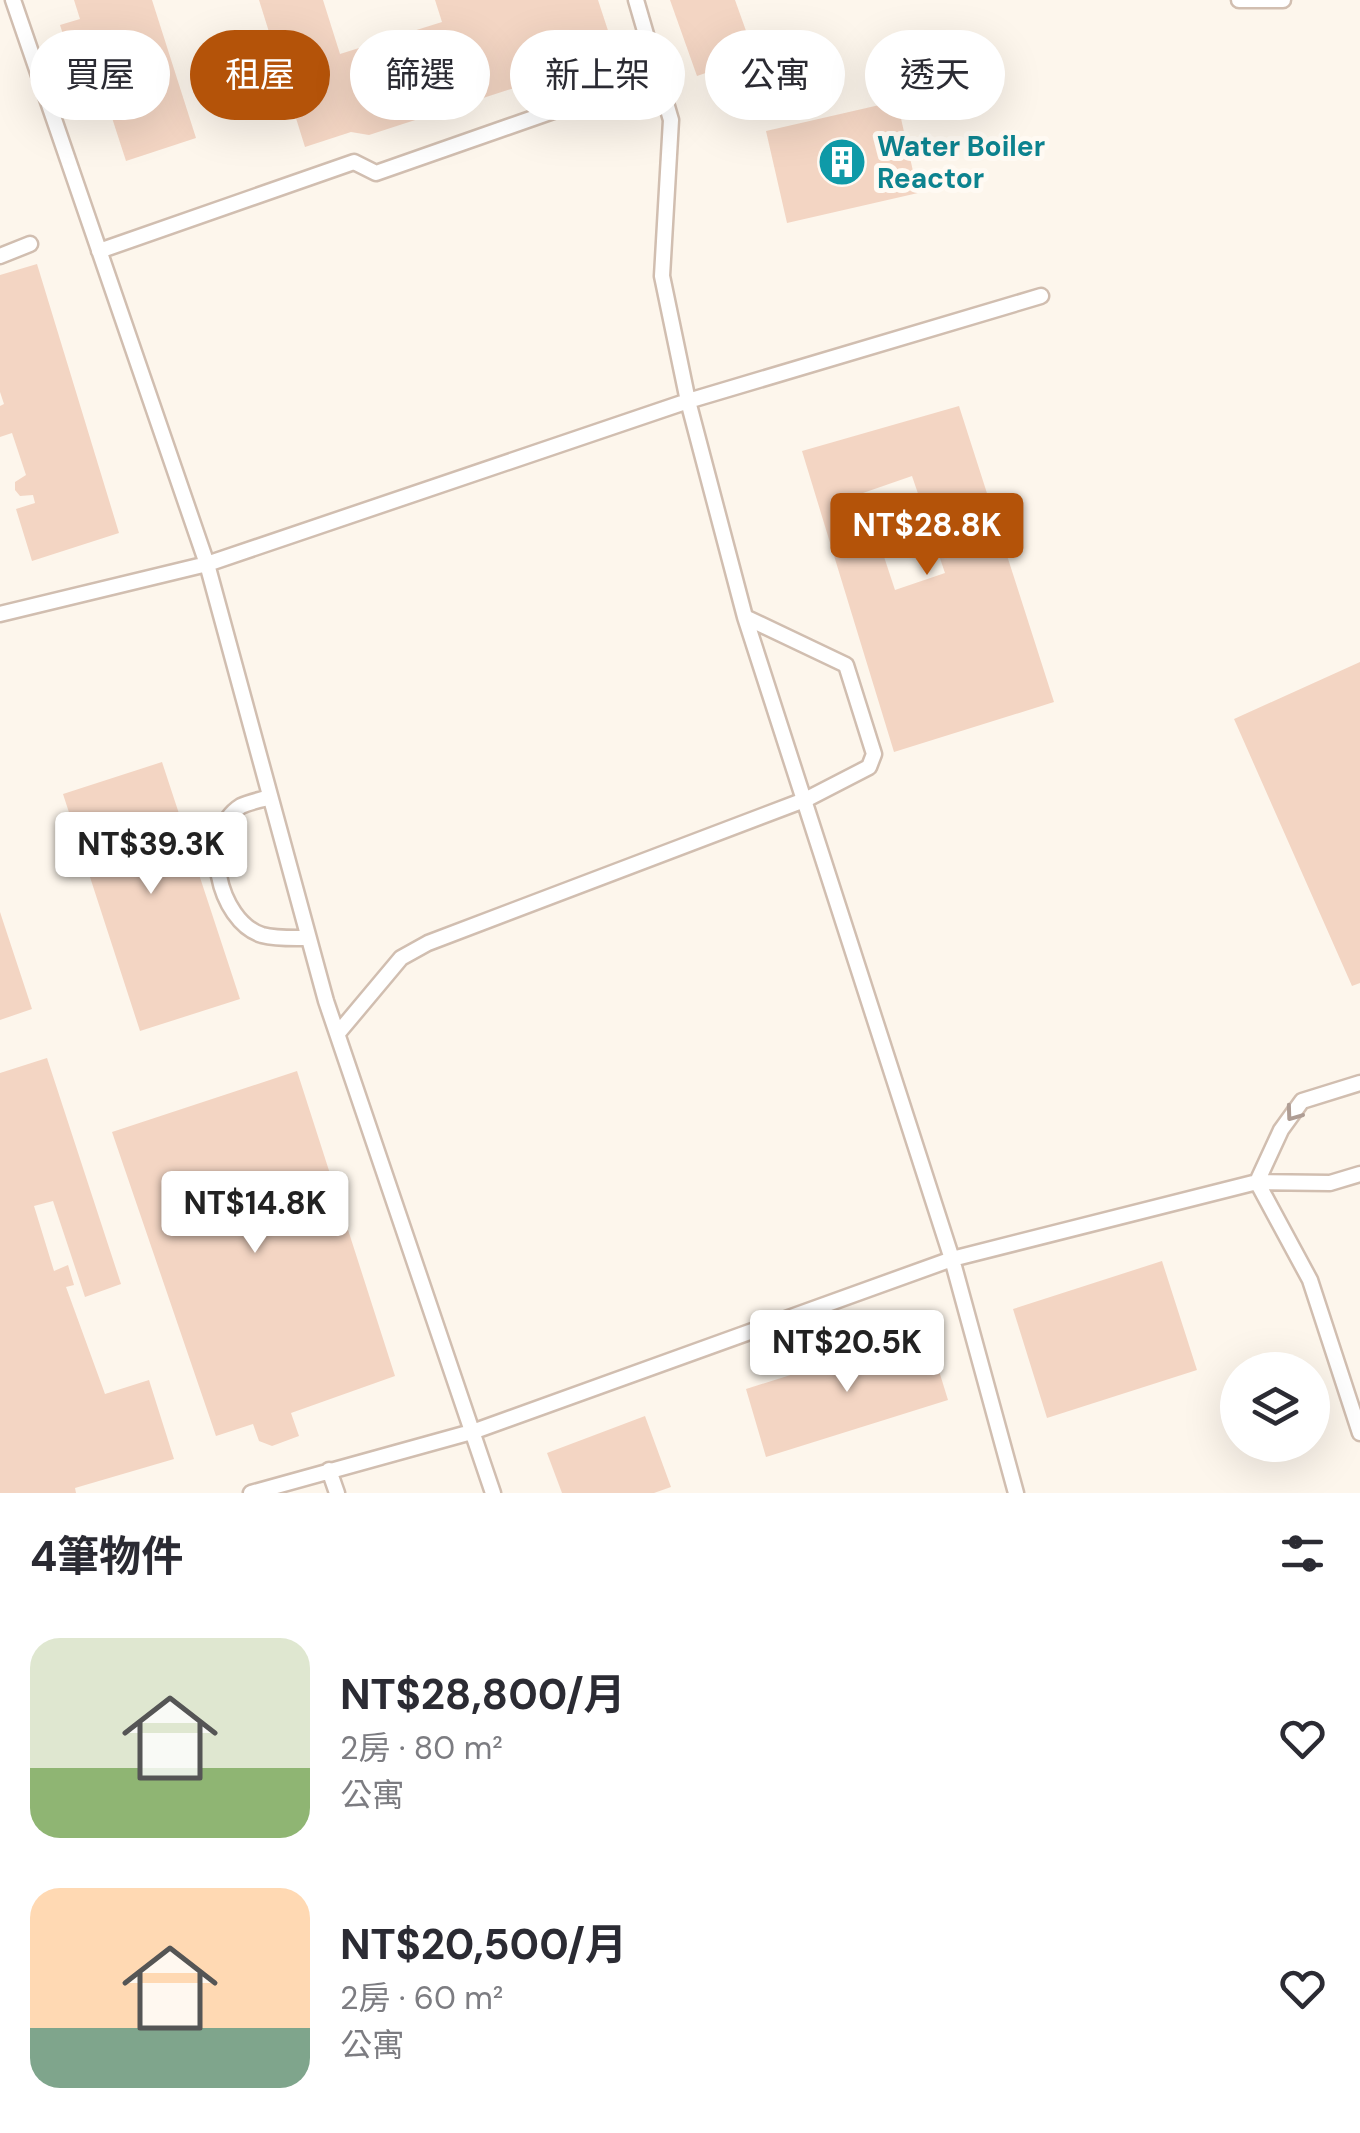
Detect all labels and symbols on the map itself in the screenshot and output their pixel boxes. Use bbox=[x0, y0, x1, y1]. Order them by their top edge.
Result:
place label: Water Boiler Reactor bbox=[877, 128, 1045, 197]
building icon: Water Boiler Reactor bbox=[816, 136, 868, 188]
pin: NT$28.8K bbox=[824, 493, 1030, 578]
pin: NT$39.3K bbox=[48, 812, 254, 897]
one-way arrow bbox=[1287, 1103, 1305, 1121]
pin: NT$14.8K bbox=[152, 1171, 358, 1256]
pin: NT$20.5K bbox=[744, 1310, 950, 1395]

